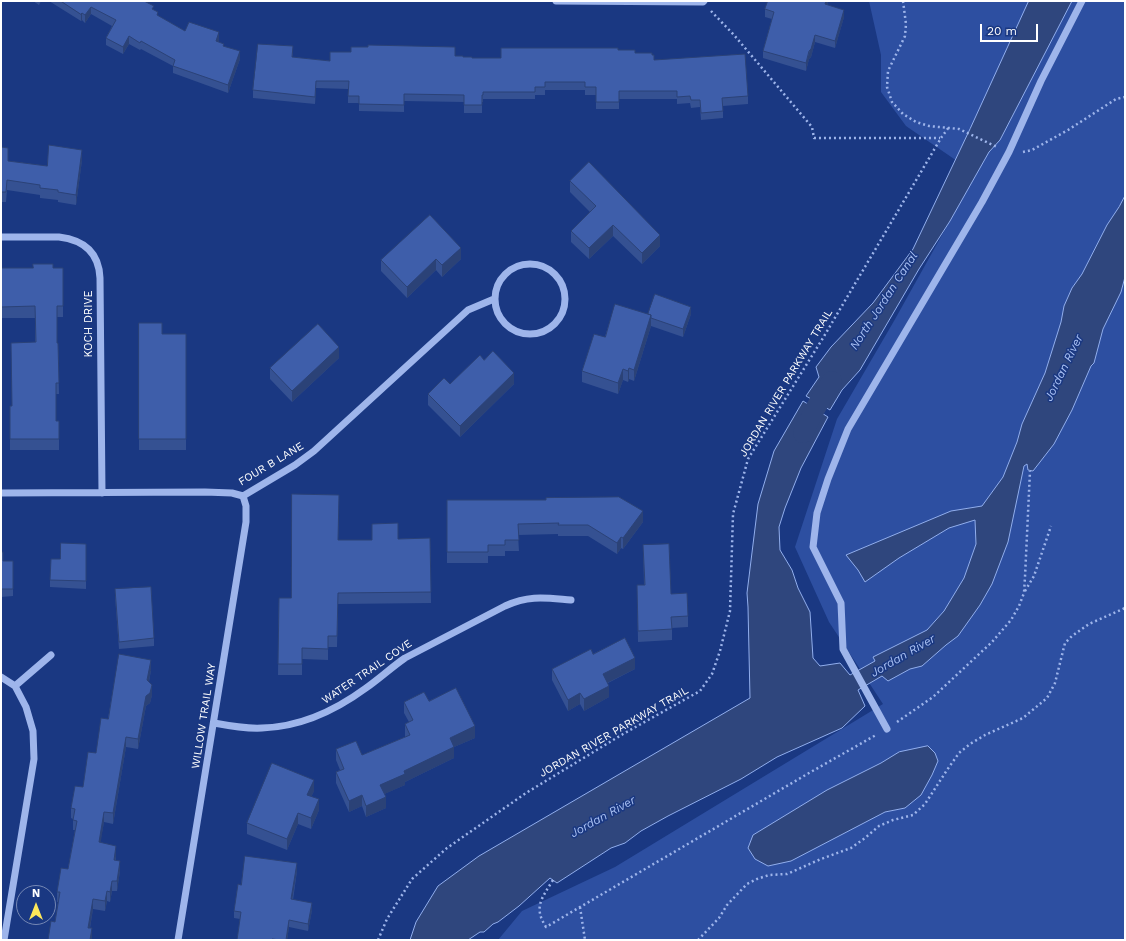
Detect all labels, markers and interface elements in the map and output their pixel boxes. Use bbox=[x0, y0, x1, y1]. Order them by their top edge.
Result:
scale bar bbox=[982, 16, 1040, 42]
text: 20 m bbox=[987, 24, 1017, 38]
water label: North Jordan Canal bbox=[847, 249, 921, 353]
street label: KOCH DRIVE bbox=[82, 290, 96, 358]
street label: JORDAN RIVER PARKWAY TRAIL bbox=[737, 307, 835, 459]
water label: Jordan River bbox=[1042, 332, 1086, 404]
street label: FOUR B LANE bbox=[236, 439, 306, 489]
water label: Jordan River bbox=[868, 632, 938, 680]
street label: WATER TRAIL COVE bbox=[320, 637, 414, 707]
street label: WILLOW TRAIL WAY bbox=[189, 662, 219, 770]
street label: JORDAN RIVER PARKWAY TRAIL bbox=[537, 684, 691, 780]
water label: Jordan River bbox=[568, 793, 638, 841]
north arrow bbox=[16, 885, 56, 925]
text: N bbox=[32, 887, 40, 900]

